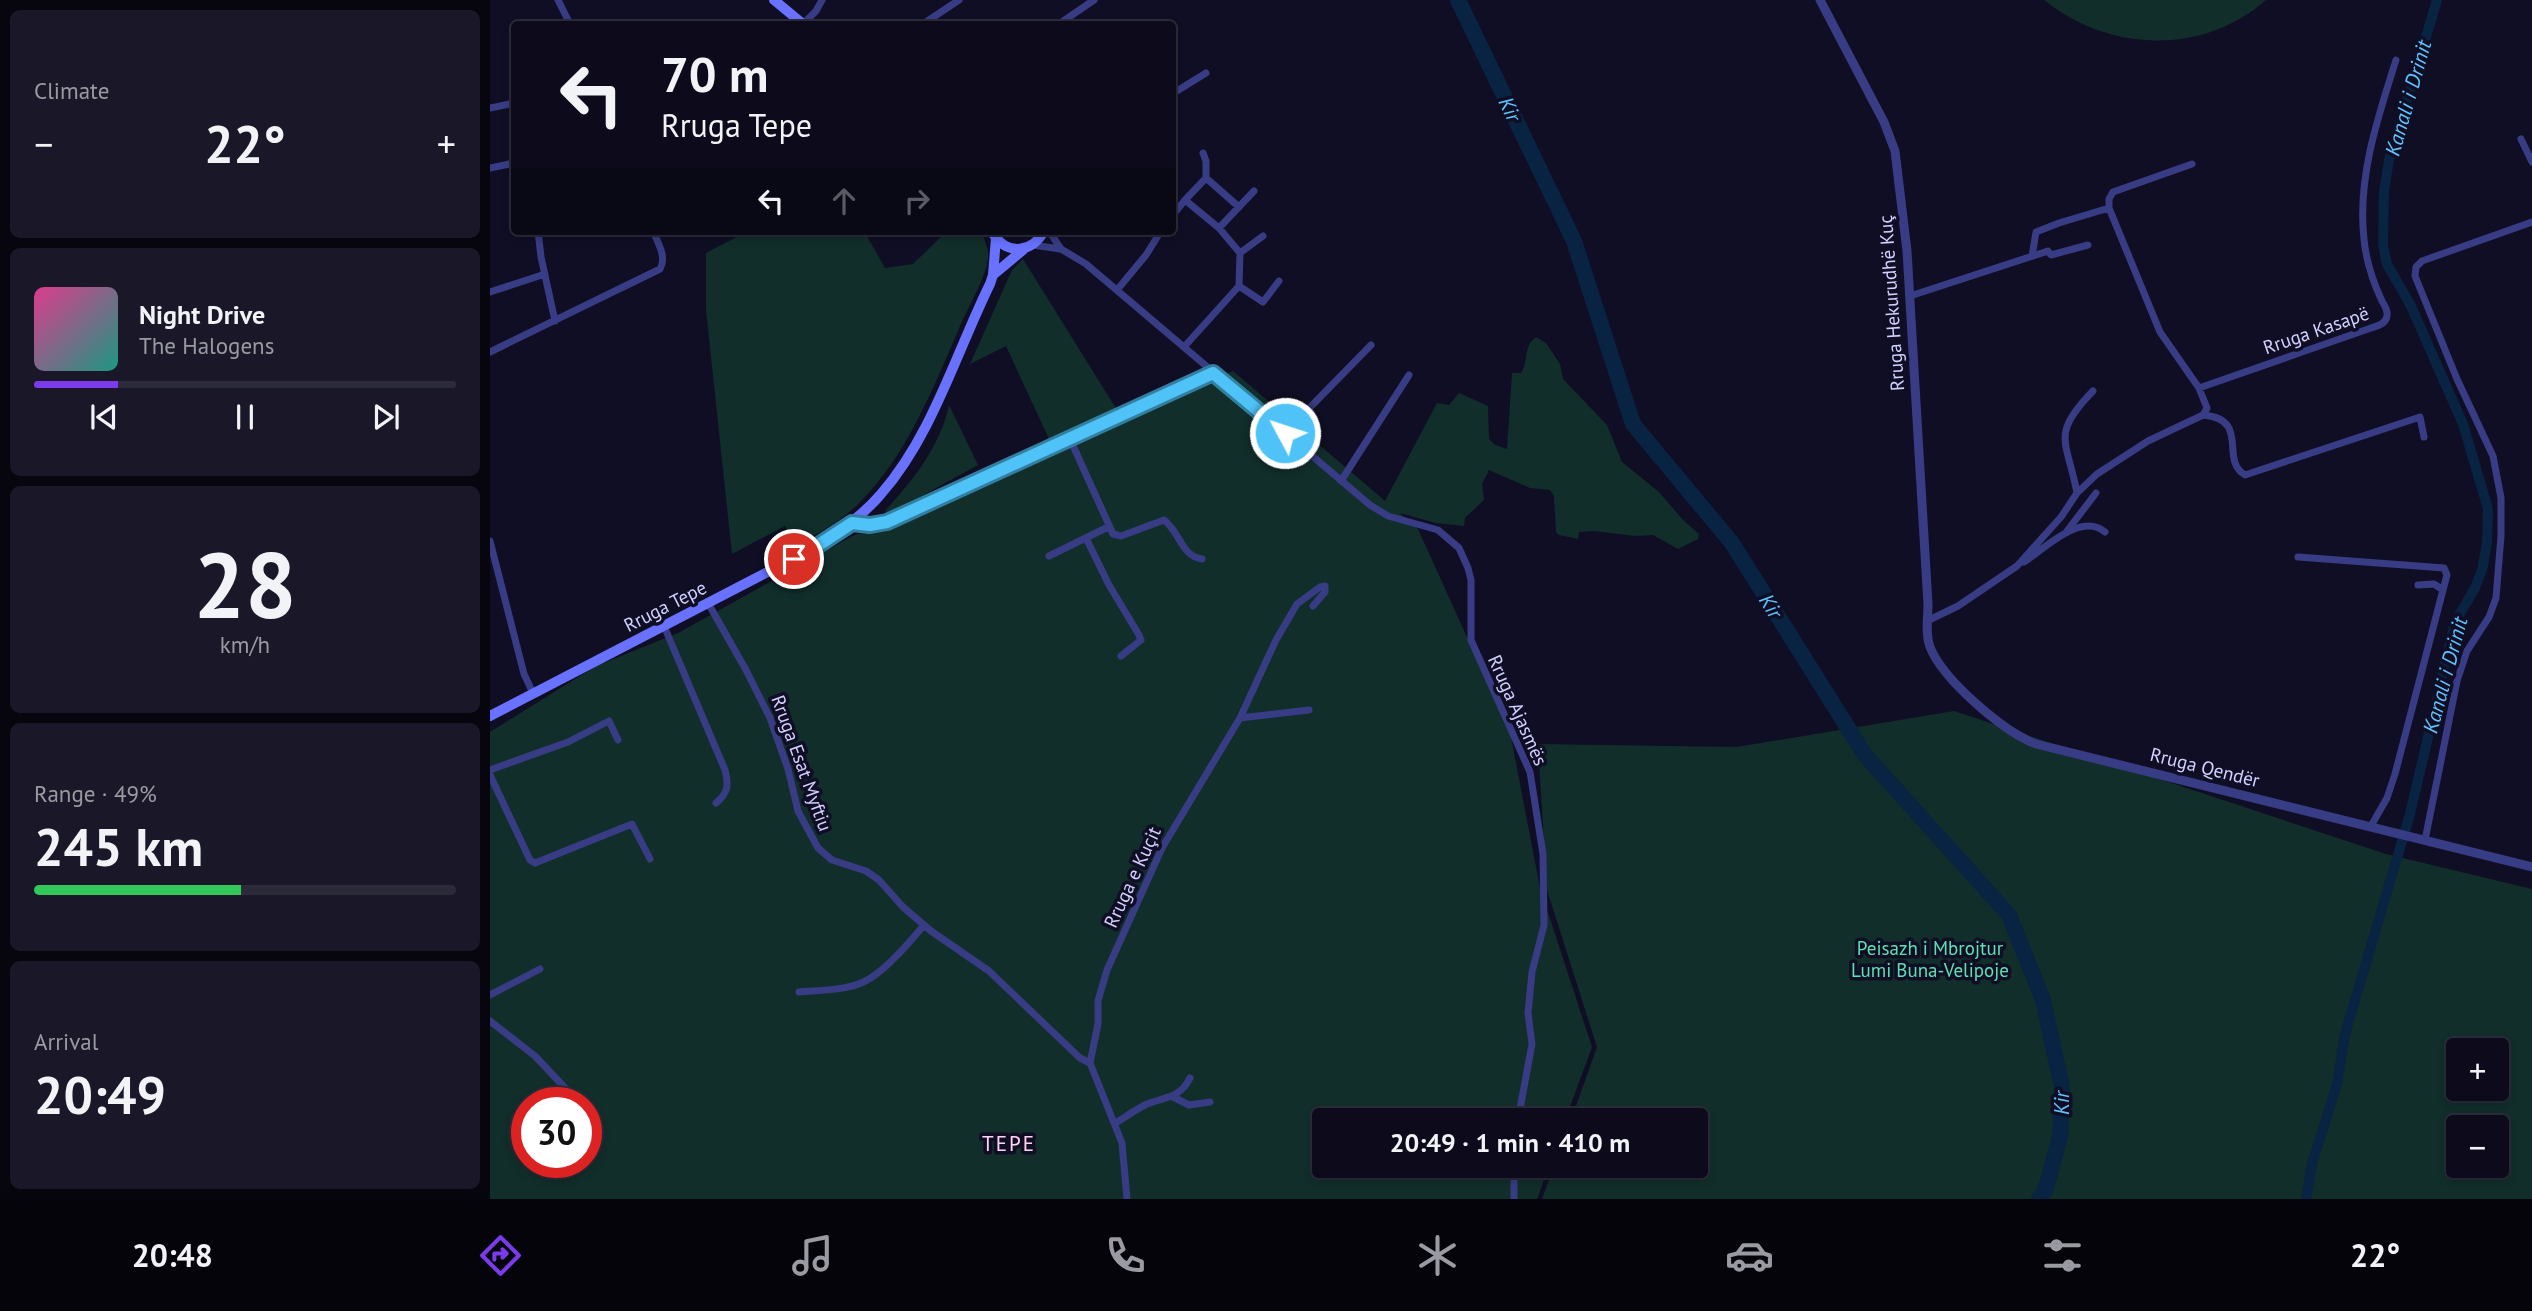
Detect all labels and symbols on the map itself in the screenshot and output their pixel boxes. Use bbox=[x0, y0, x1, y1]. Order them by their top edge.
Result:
water label: Kanali i Drinit bbox=[2379, 36, 2438, 159]
water label: Kir bbox=[1493, 92, 1528, 128]
street label: Rruga Hekurudhë Kuç bbox=[1873, 214, 1909, 392]
street label: Rruga Kasapë bbox=[2260, 301, 2372, 359]
position arrow bbox=[1248, 396, 1322, 470]
pin bbox=[764, 529, 824, 589]
street label: Rruga Tepe bbox=[620, 575, 710, 637]
water label: Kir bbox=[1753, 589, 1790, 625]
water label: Kanali i Drinit bbox=[2417, 613, 2474, 736]
street label: Rruga Ajasmës bbox=[1483, 651, 1553, 769]
street label: Rruga Esat Myftiu bbox=[766, 692, 838, 834]
street label: Rruga Qendër bbox=[2148, 742, 2263, 792]
street label: Rruga e Kuçit bbox=[1098, 822, 1166, 931]
park label: Peisazh i Mbrojtur Lumi Buna-Velipoje bbox=[1851, 936, 2009, 982]
speed limit sign: 30 bbox=[511, 1087, 602, 1178]
water label: Kir bbox=[2048, 1089, 2075, 1115]
district label: TEPE bbox=[982, 1130, 1036, 1157]

